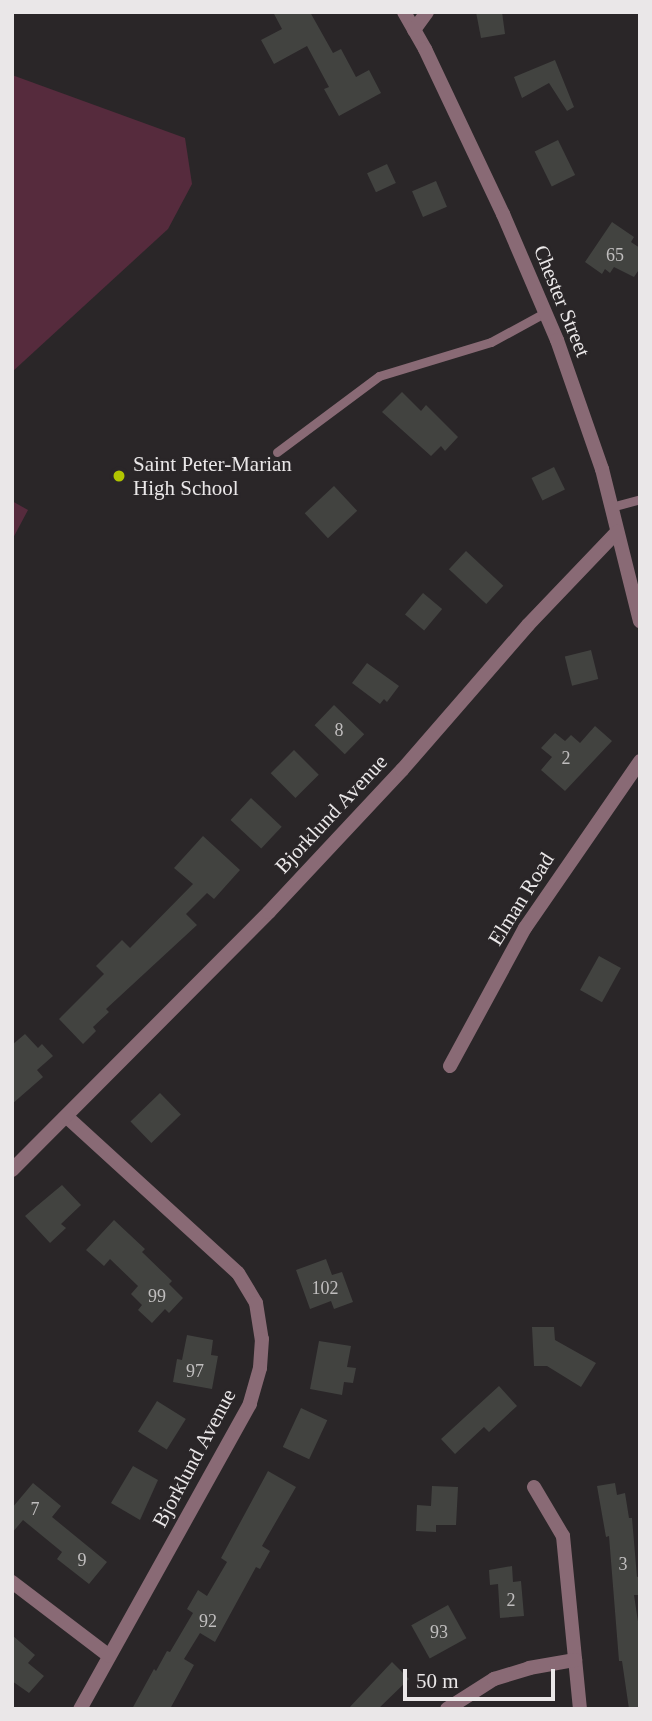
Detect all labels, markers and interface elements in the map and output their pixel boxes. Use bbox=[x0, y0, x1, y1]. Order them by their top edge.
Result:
street label: Chester Street bbox=[528, 241, 596, 361]
house number: 65 bbox=[606, 244, 624, 266]
place label: Saint Peter-Marian High School bbox=[133, 451, 292, 501]
marker: Saint Peter-Marian High School bbox=[111, 468, 127, 484]
house number: 8 bbox=[334, 719, 344, 741]
house number: 2 bbox=[562, 747, 570, 769]
street label: Bjorklund Avenue bbox=[269, 749, 393, 879]
street label: Elman Road bbox=[483, 848, 559, 950]
house number: 102 bbox=[312, 1277, 338, 1299]
house number: 99 bbox=[148, 1285, 166, 1307]
house number: 97 bbox=[186, 1360, 204, 1382]
street label: Bjorklund Avenue bbox=[147, 1384, 241, 1532]
house number: 7 bbox=[30, 1498, 40, 1520]
house number: 9 bbox=[78, 1549, 86, 1571]
house number: 3 bbox=[618, 1553, 628, 1575]
house number: 2 bbox=[506, 1589, 516, 1611]
house number: 92 bbox=[199, 1610, 217, 1632]
house number: 93 bbox=[430, 1621, 448, 1643]
scale bar bbox=[407, 1654, 559, 1698]
text: 50 m bbox=[416, 1669, 459, 1693]

